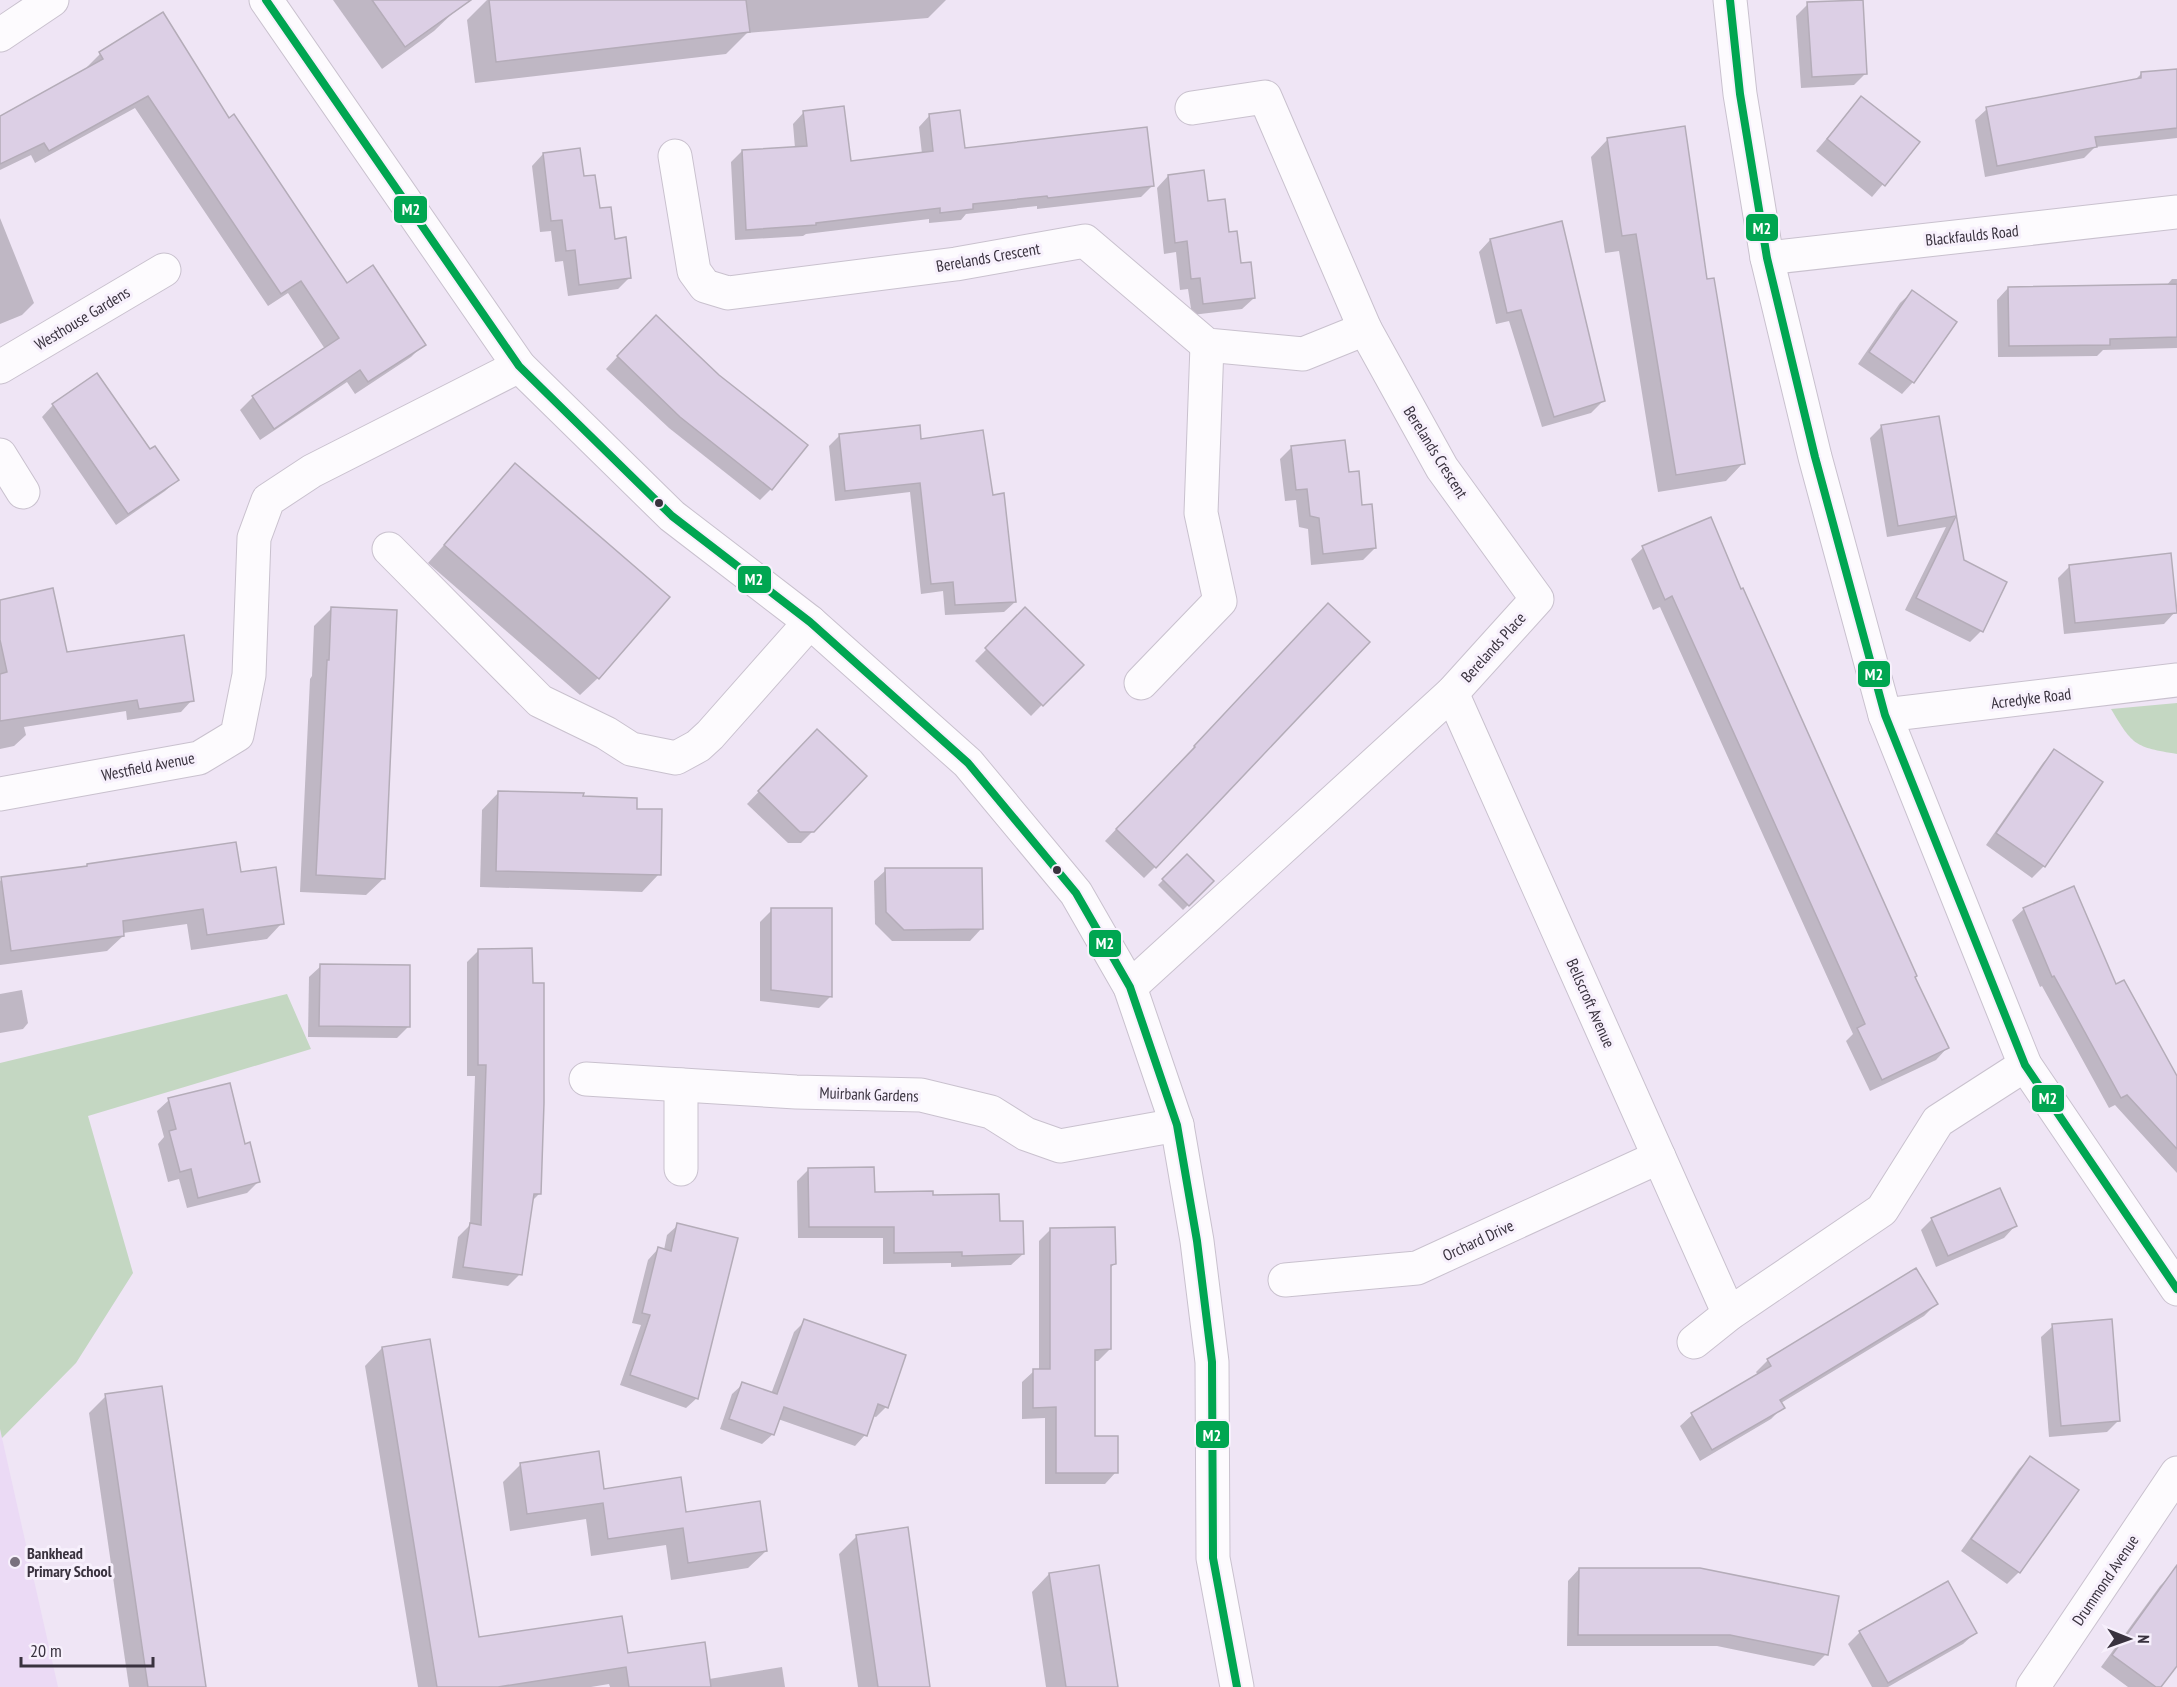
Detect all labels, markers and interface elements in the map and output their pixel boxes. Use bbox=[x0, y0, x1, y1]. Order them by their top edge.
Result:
line badge: M2 bbox=[393, 195, 428, 224]
text: M2 bbox=[402, 199, 420, 219]
line badge: M2 bbox=[1745, 213, 1779, 242]
text: M2 bbox=[1753, 218, 1771, 238]
street label: Blackfaulds Road bbox=[1924, 220, 2020, 250]
street label: Berelands Crescent bbox=[935, 238, 1042, 276]
street label: Westhouse Gardens bbox=[31, 282, 133, 354]
street label: Berelands Crescent bbox=[1400, 402, 1473, 502]
unlabelled marker bbox=[653, 497, 665, 509]
line badge: M2 bbox=[737, 565, 772, 594]
text: M2 bbox=[745, 569, 763, 589]
street label: Berelands Place bbox=[1456, 608, 1530, 686]
line badge: M2 bbox=[1857, 660, 1891, 688]
text: M2 bbox=[1865, 664, 1883, 684]
street label: Acredyke Road bbox=[1990, 683, 2072, 713]
street label: Westfield Avenue bbox=[100, 747, 196, 785]
unlabelled marker bbox=[1051, 864, 1063, 876]
line badge: M2 bbox=[1088, 929, 1122, 958]
text: M2 bbox=[1096, 933, 1114, 953]
street label: Bellscroft Avenue bbox=[1562, 955, 1620, 1051]
street label: Muirbank Gardens bbox=[819, 1082, 919, 1106]
line badge: M2 bbox=[2031, 1084, 2065, 1113]
text: M2 bbox=[2039, 1088, 2057, 1108]
street label: Orchard Drive bbox=[1439, 1215, 1517, 1265]
line badge: M2 bbox=[1195, 1420, 1230, 1449]
text: M2 bbox=[1203, 1425, 1221, 1445]
street label: Drummond Avenue bbox=[2067, 1531, 2143, 1629]
place label: Bankhead Primary School bbox=[27, 1543, 112, 1581]
marker: Bankhead Primary School bbox=[8, 1555, 22, 1569]
north arrow bbox=[2099, 1609, 2159, 1669]
scale bar bbox=[21, 1630, 153, 1668]
text: N bbox=[2134, 1635, 2154, 1644]
text: 20 m bbox=[30, 1639, 62, 1662]

